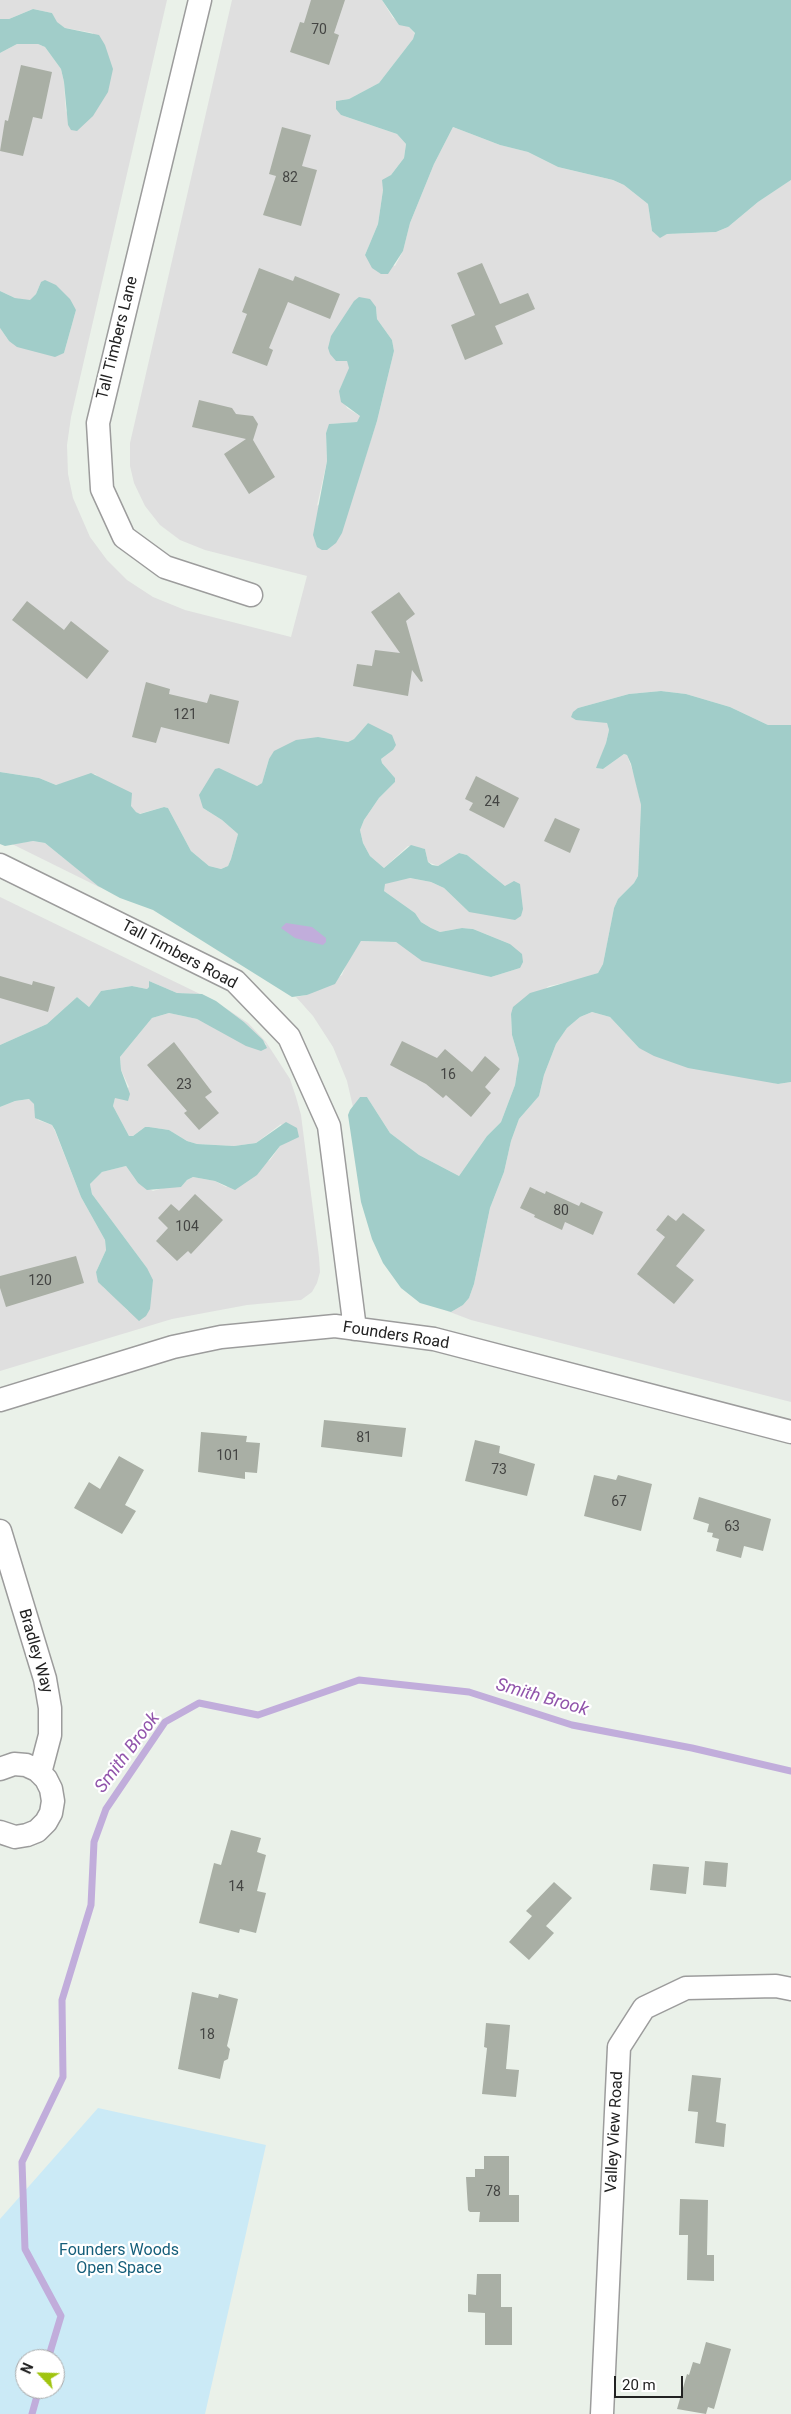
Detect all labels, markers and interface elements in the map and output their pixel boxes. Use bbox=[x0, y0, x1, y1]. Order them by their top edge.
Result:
house number: 70 bbox=[311, 22, 327, 38]
house number: 82 bbox=[282, 170, 298, 186]
street label: Tall Timbers Lane bbox=[93, 274, 143, 402]
house number: 121 bbox=[173, 707, 197, 723]
house number: 24 bbox=[484, 794, 500, 810]
street label: Tall Timbers Road bbox=[118, 916, 240, 994]
house number: 16 bbox=[440, 1067, 456, 1083]
house number: 23 bbox=[176, 1077, 192, 1093]
house number: 80 bbox=[553, 1203, 569, 1219]
house number: 104 bbox=[175, 1219, 199, 1235]
house number: 120 bbox=[28, 1273, 52, 1289]
street label: Founders Road bbox=[341, 1318, 451, 1354]
house number: 81 bbox=[356, 1430, 372, 1446]
house number: 101 bbox=[216, 1448, 240, 1464]
house number: 73 bbox=[491, 1462, 507, 1478]
house number: 67 bbox=[611, 1494, 627, 1510]
house number: 63 bbox=[724, 1519, 740, 1535]
street label: Bradley Way bbox=[14, 1607, 56, 1695]
water label: Smith Brook bbox=[493, 1675, 591, 1721]
water label: Smith Brook bbox=[91, 1709, 165, 1797]
house number: 14 bbox=[228, 1879, 244, 1895]
house number: 18 bbox=[199, 2027, 215, 2043]
street label: Valley View Road bbox=[602, 2071, 628, 2193]
house number: 78 bbox=[485, 2184, 501, 2200]
park label: Founders Woods Open Space bbox=[59, 2241, 179, 2279]
north arrow bbox=[15, 2349, 65, 2399]
text: N bbox=[18, 2361, 37, 2376]
scale bar bbox=[616, 2366, 685, 2398]
text: 20 m bbox=[622, 2376, 656, 2394]

